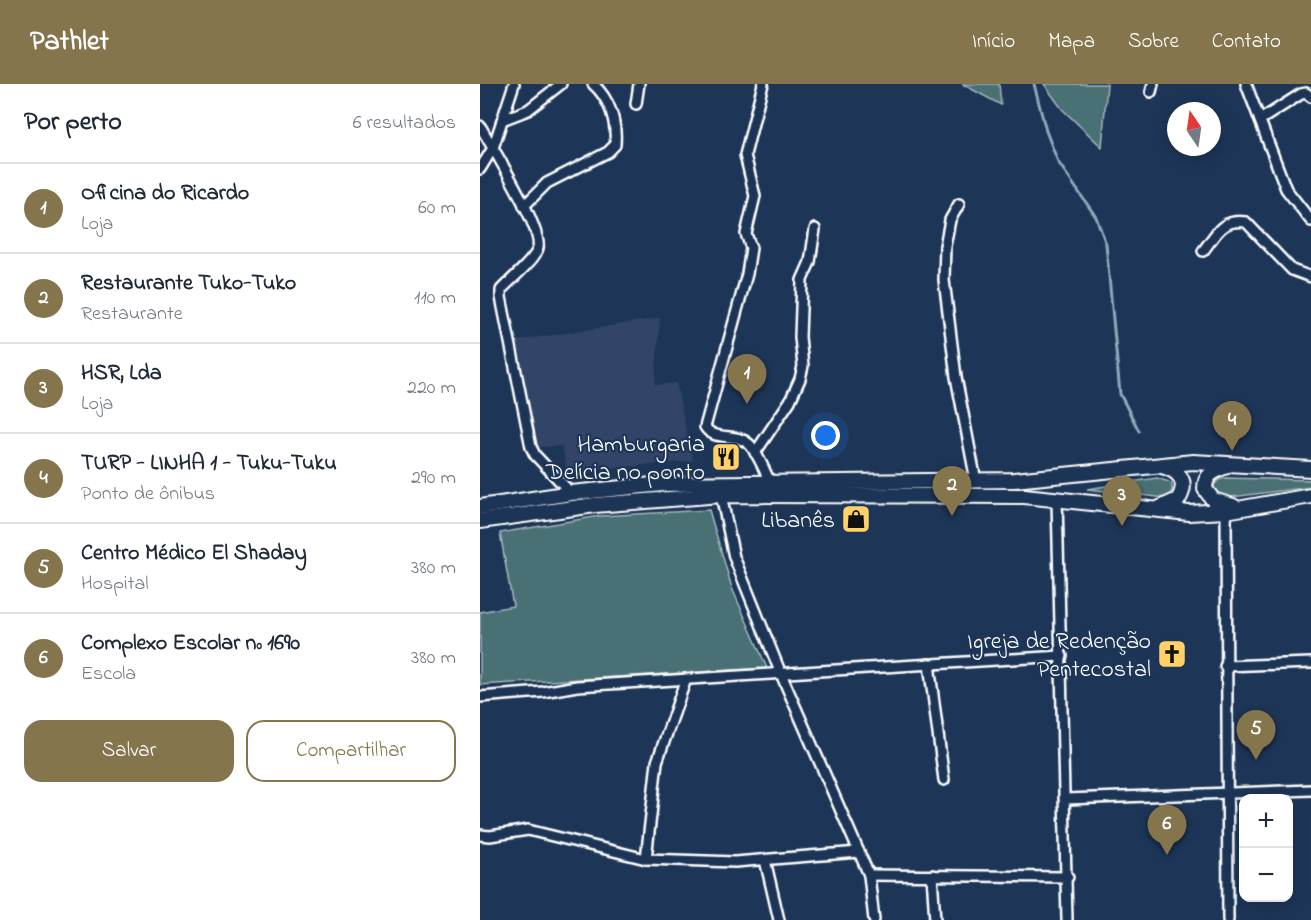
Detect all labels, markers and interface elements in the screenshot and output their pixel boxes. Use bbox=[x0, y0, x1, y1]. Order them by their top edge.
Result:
text: Pathlet bbox=[30, 22, 109, 63]
text: Início bbox=[972, 27, 1015, 57]
text: Mapa bbox=[1048, 27, 1095, 57]
text: Sobre bbox=[1128, 27, 1179, 57]
text: Contato bbox=[1212, 27, 1281, 57]
north arrow bbox=[1167, 102, 1221, 156]
text: Por perto bbox=[24, 104, 122, 142]
text: 6 resultados bbox=[353, 109, 456, 138]
text: Oficina do Ricardo bbox=[81, 178, 249, 210]
text: 1 bbox=[40, 194, 47, 223]
text: 60 m bbox=[418, 194, 456, 223]
text: Loja bbox=[81, 210, 113, 239]
text: Restaurante Tuko-Tuko bbox=[81, 268, 296, 300]
text: 2 bbox=[39, 284, 48, 313]
text: 110 m bbox=[414, 284, 456, 313]
text: Restaurante bbox=[81, 300, 183, 329]
pin: 1 bbox=[728, 354, 766, 404]
text: HSR, Lda bbox=[81, 358, 162, 390]
text: 3 bbox=[39, 374, 48, 403]
text: 220 m bbox=[407, 374, 456, 403]
text: Loja bbox=[81, 390, 113, 419]
pin: 4 bbox=[1212, 402, 1251, 451]
your location bbox=[811, 421, 840, 450]
place label: Hamburgaria Delícia no ponto bbox=[545, 428, 705, 491]
restaurant icon: Hamburgaria Delícia no ponto bbox=[710, 441, 742, 473]
text: TURP - LINHA 1 - Tuku-Tuku bbox=[81, 448, 337, 480]
text: 4 bbox=[39, 464, 48, 493]
text: 290 m bbox=[411, 464, 456, 493]
pin: 2 bbox=[932, 466, 972, 516]
pin: 3 bbox=[1102, 476, 1142, 526]
text: Ponto de ônibus bbox=[81, 480, 215, 509]
shop icon: Libanês bbox=[840, 503, 872, 535]
place label: Libanês bbox=[761, 504, 835, 539]
text: Centro Médico El Shaday bbox=[81, 538, 307, 570]
text: 5 bbox=[38, 554, 49, 583]
text: 380 m bbox=[411, 554, 456, 583]
text: Hospital bbox=[81, 570, 149, 599]
place label: Igreja de Redenção Pentecostal bbox=[967, 625, 1151, 688]
text: Complexo Escolar nº 1690 bbox=[81, 628, 300, 660]
church icon: Igreja de Redenção Pentecostal bbox=[1156, 638, 1188, 670]
text: 6 bbox=[39, 644, 48, 673]
text: 380 m bbox=[411, 644, 456, 673]
text: Escola bbox=[81, 660, 136, 689]
pin: 5 bbox=[1236, 710, 1276, 760]
button: Salvar bbox=[24, 720, 234, 782]
button: Compartilhar bbox=[246, 720, 456, 782]
map controls bbox=[1239, 794, 1293, 902]
button: + bbox=[1239, 794, 1293, 848]
pin: 6 bbox=[1148, 806, 1186, 855]
button: − bbox=[1239, 848, 1293, 902]

